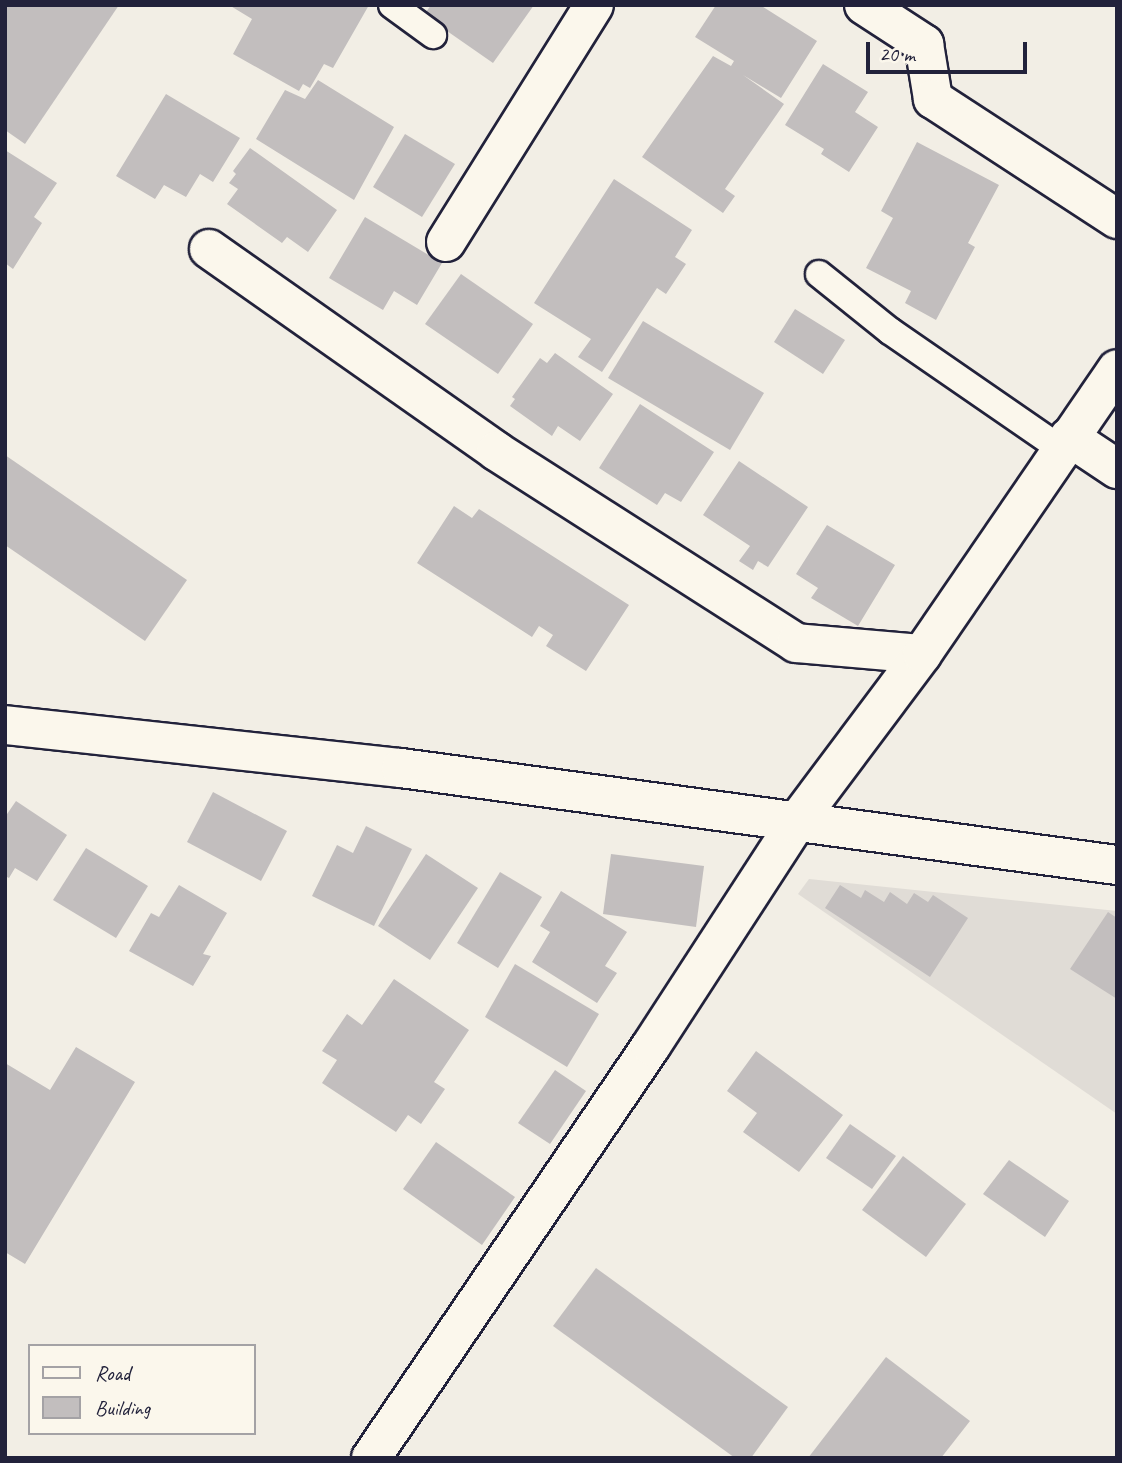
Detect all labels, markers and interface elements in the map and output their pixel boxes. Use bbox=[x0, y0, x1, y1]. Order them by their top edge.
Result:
scale bar bbox=[870, 28, 1031, 72]
text: 20 m bbox=[879, 41, 915, 67]
legend bbox=[28, 1344, 256, 1435]
text: Road bbox=[95, 1360, 130, 1386]
text: Building bbox=[95, 1395, 150, 1421]

